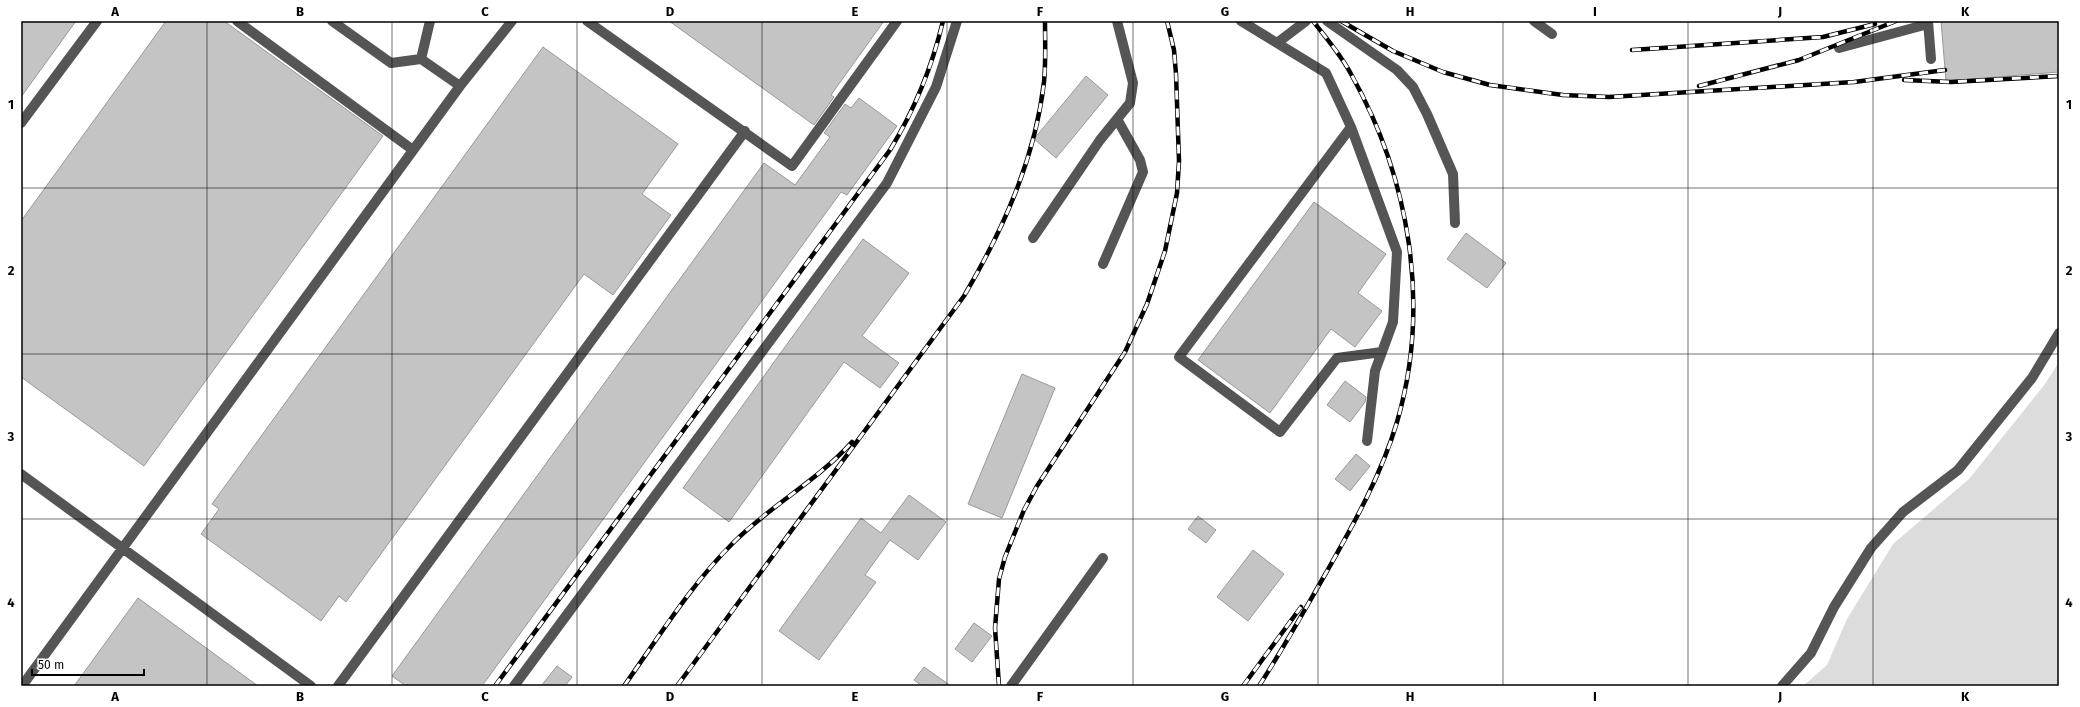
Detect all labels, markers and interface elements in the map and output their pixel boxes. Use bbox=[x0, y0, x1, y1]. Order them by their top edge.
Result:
text: A bbox=[110, 4, 119, 19]
text: B bbox=[296, 4, 304, 19]
text: C bbox=[481, 4, 489, 19]
text: D bbox=[666, 4, 675, 19]
text: E bbox=[852, 4, 859, 19]
text: F bbox=[1037, 4, 1044, 19]
text: G bbox=[1221, 4, 1229, 19]
text: H bbox=[1406, 4, 1414, 19]
text: I bbox=[1593, 4, 1597, 19]
text: J bbox=[1777, 4, 1782, 19]
text: K bbox=[1961, 4, 1970, 19]
text: 1 bbox=[8, 97, 14, 112]
text: 1 bbox=[2066, 97, 2072, 112]
text: 2 bbox=[8, 263, 15, 278]
text: 2 bbox=[2066, 263, 2073, 278]
text: 3 bbox=[7, 429, 15, 444]
text: 3 bbox=[2065, 429, 2073, 444]
text: 4 bbox=[7, 595, 15, 610]
text: 4 bbox=[2065, 595, 2073, 610]
scale bar bbox=[32, 651, 144, 677]
text: 50 m bbox=[38, 658, 64, 672]
text: A bbox=[110, 689, 119, 704]
text: B bbox=[296, 689, 304, 704]
text: C bbox=[481, 689, 489, 704]
text: D bbox=[666, 689, 675, 704]
text: E bbox=[852, 689, 859, 704]
text: F bbox=[1037, 689, 1044, 704]
text: G bbox=[1221, 689, 1229, 704]
text: H bbox=[1406, 689, 1414, 704]
text: I bbox=[1593, 689, 1597, 704]
text: J bbox=[1777, 689, 1782, 704]
text: K bbox=[1961, 689, 1970, 704]

